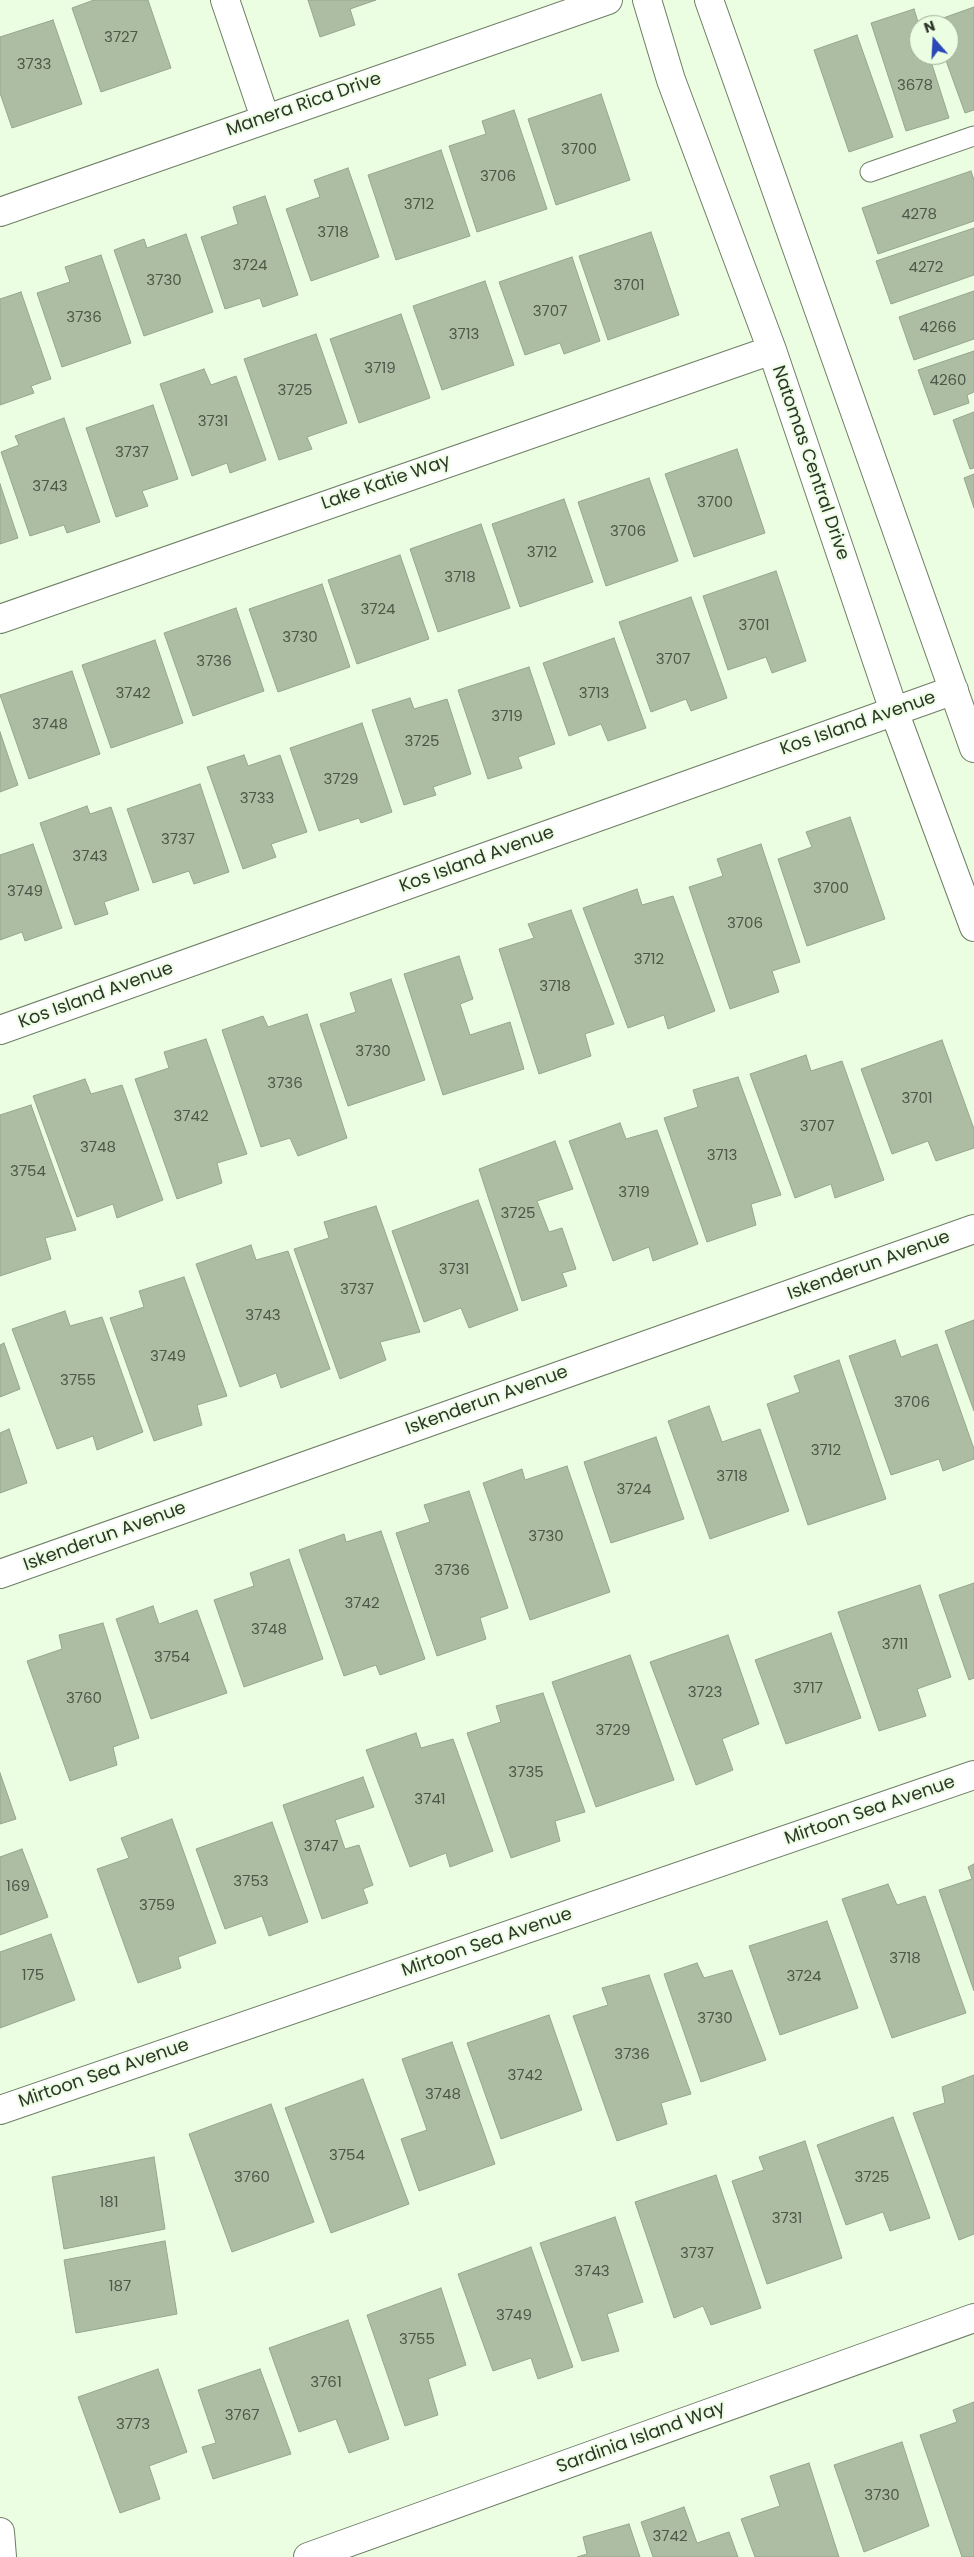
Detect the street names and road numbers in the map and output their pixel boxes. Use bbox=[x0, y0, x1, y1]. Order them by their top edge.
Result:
street label: Manera Rica Drive bbox=[224, 68, 384, 142]
street label: Natomas Central Drive bbox=[767, 363, 853, 563]
street label: Lake Katie Way bbox=[319, 451, 453, 515]
street label: Kos Island Avenue bbox=[777, 687, 939, 761]
street label: Kos Island Avenue bbox=[397, 822, 557, 898]
street label: Kos Island Avenue bbox=[16, 958, 176, 1034]
street label: Iskenderun Avenue bbox=[785, 1227, 953, 1305]
street label: Iskenderun Avenue bbox=[403, 1362, 571, 1440]
street label: Iskenderun Avenue bbox=[21, 1498, 189, 1576]
street label: Mirtoon Sea Avenue bbox=[782, 1772, 958, 1850]
street label: Mirtoon Sea Avenue bbox=[399, 1904, 575, 1982]
street label: Mirtoon Sea Avenue bbox=[16, 2035, 192, 2113]
street label: Sardinia Island Way bbox=[554, 2397, 728, 2479]

